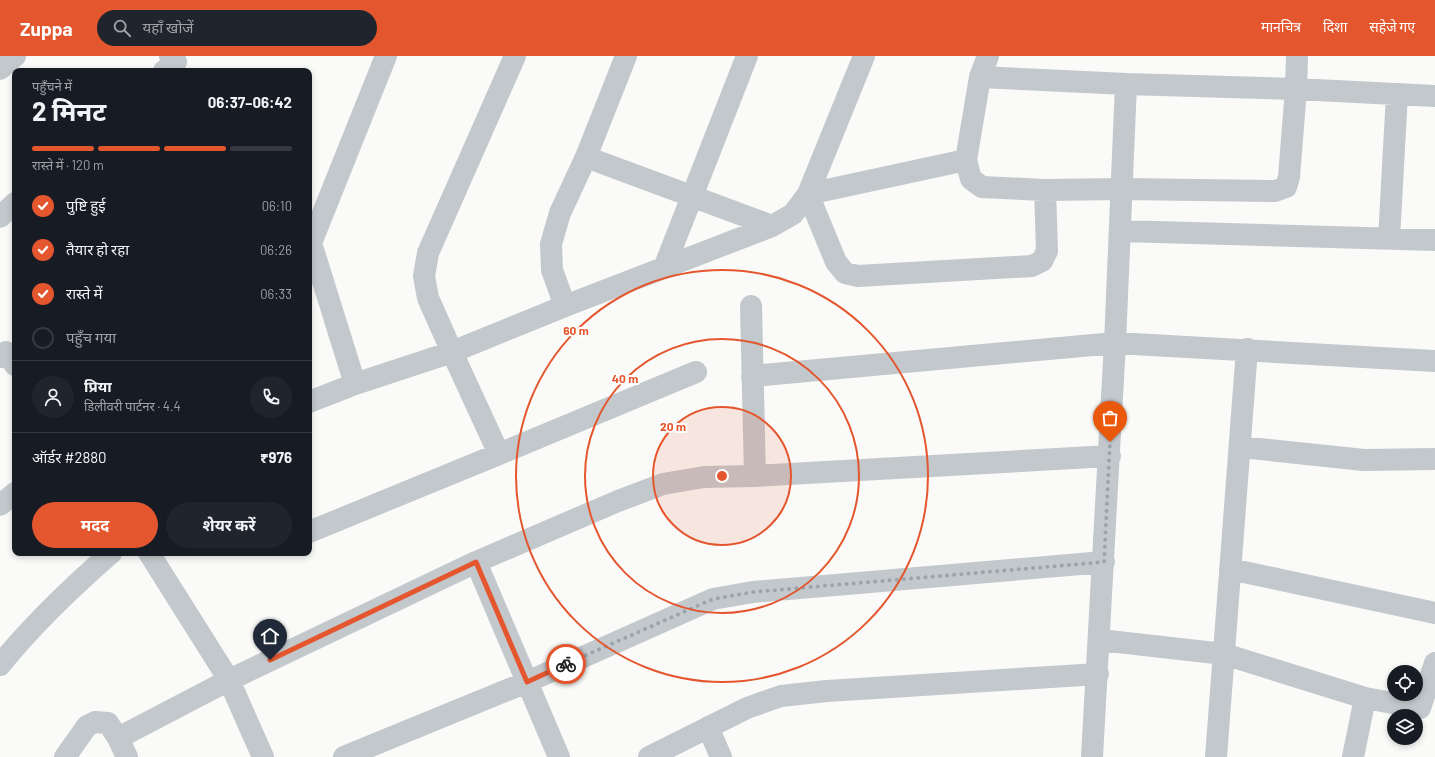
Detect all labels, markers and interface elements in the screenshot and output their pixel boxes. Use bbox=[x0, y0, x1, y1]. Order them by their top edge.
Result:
search box bbox=[97, 10, 377, 46]
text: Zuppa bbox=[20, 17, 73, 40]
icon: search bbox=[111, 17, 133, 39]
text: यहाँ खोजें bbox=[143, 18, 193, 36]
text: मानचित्र bbox=[1261, 18, 1301, 35]
text: दिशा bbox=[1323, 18, 1347, 35]
text: सहेजे गए bbox=[1369, 18, 1415, 35]
text: पहुँचने में bbox=[32, 78, 72, 94]
text: 06:37–06:42 bbox=[208, 93, 292, 111]
text: 2 मिनट bbox=[32, 95, 106, 126]
text: रास्ते में · 120 m bbox=[32, 157, 104, 173]
icon: check bbox=[32, 195, 54, 217]
text: पुष्टि हुई bbox=[66, 196, 106, 214]
text: 06:10 bbox=[262, 198, 292, 214]
icon: check bbox=[32, 239, 54, 261]
text: तैयार हो रहा bbox=[66, 240, 129, 258]
text: 06:26 bbox=[260, 242, 292, 258]
icon: check bbox=[32, 283, 54, 305]
text: रास्ते में bbox=[66, 284, 102, 302]
text: 06:33 bbox=[260, 286, 292, 302]
text: 60 m bbox=[563, 323, 589, 337]
text: पहुँच गया bbox=[66, 328, 116, 346]
text: 40 m bbox=[612, 371, 638, 385]
button: person bbox=[32, 376, 74, 418]
button: phone bbox=[250, 376, 292, 418]
text: प्रिया bbox=[84, 377, 112, 395]
text: डिलीवरी पार्टनर · 4.4 bbox=[84, 398, 181, 414]
pin bbox=[1093, 401, 1127, 442]
icon: bag bbox=[1099, 407, 1121, 429]
text: 20 m bbox=[660, 419, 686, 433]
text: ऑर्डर #2880 bbox=[32, 448, 107, 466]
text: ₹976 bbox=[260, 448, 292, 466]
centre of rings bbox=[715, 469, 729, 483]
button: मदद bbox=[32, 502, 158, 548]
button: शेयर करें bbox=[166, 502, 292, 548]
pin bbox=[253, 619, 287, 660]
icon: home bbox=[259, 625, 281, 647]
courier bbox=[546, 644, 586, 684]
icon: bike bbox=[555, 653, 577, 675]
map controls bbox=[1387, 665, 1423, 745]
button: locate bbox=[1387, 665, 1423, 701]
button: layers bbox=[1387, 709, 1423, 745]

